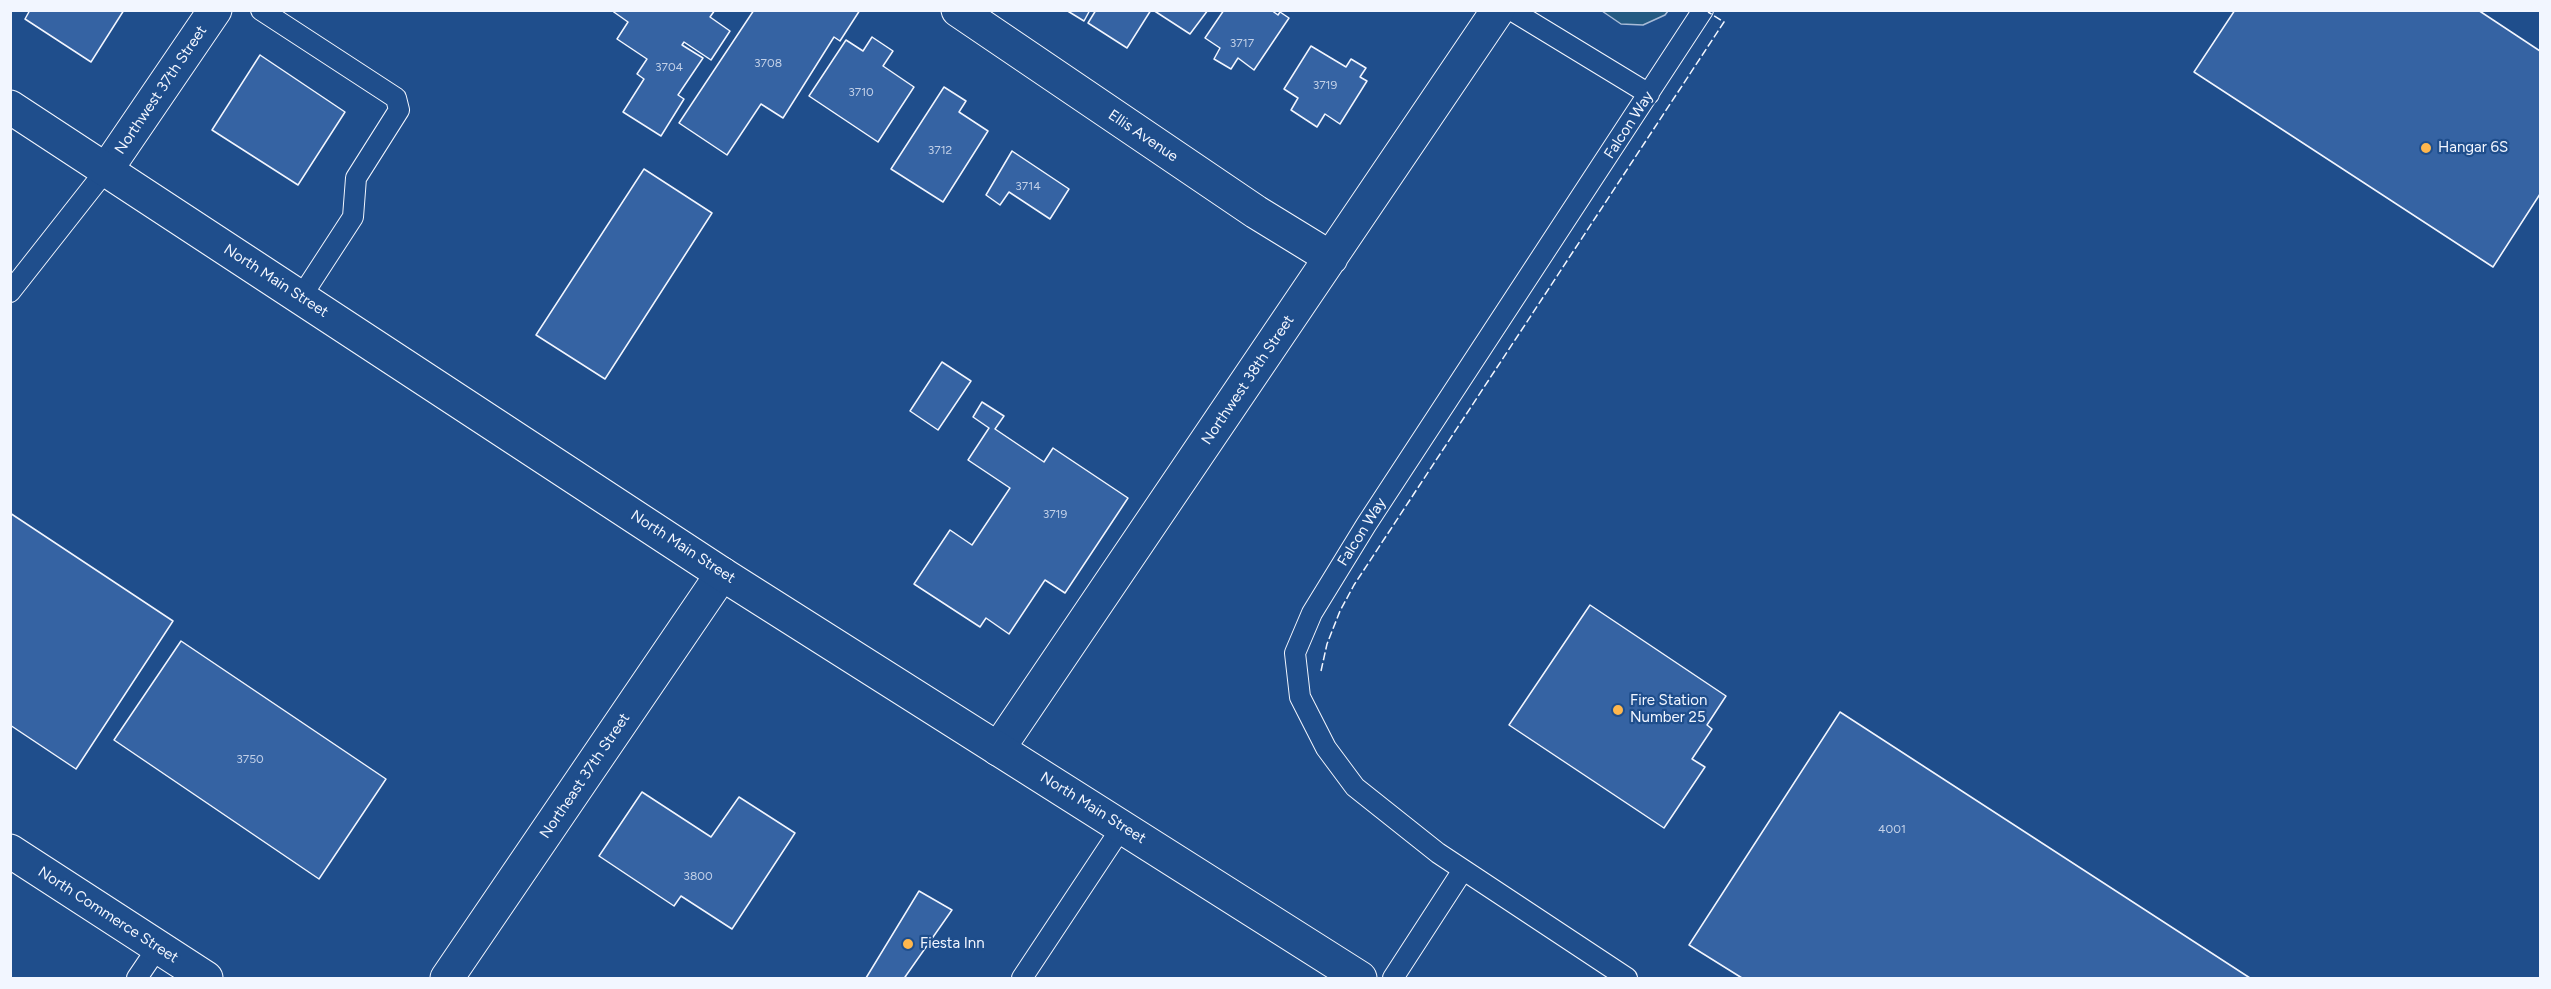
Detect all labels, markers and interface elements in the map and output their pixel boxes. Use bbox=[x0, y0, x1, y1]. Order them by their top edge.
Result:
street label: Northwest 37th Street bbox=[111, 22, 211, 158]
house number: 3717 bbox=[1230, 36, 1254, 50]
house number: 3708 bbox=[754, 56, 782, 70]
house number: 3704 bbox=[655, 60, 683, 74]
house number: 3719 bbox=[1313, 78, 1337, 92]
house number: 3710 bbox=[848, 85, 874, 99]
street label: Falcon Way bbox=[1600, 88, 1658, 162]
street label: Ellis Avenue bbox=[1105, 106, 1181, 166]
place label: Hangar 6S bbox=[2438, 139, 2508, 157]
marker: Hangar 6S bbox=[2419, 141, 2433, 155]
house number: 3712 bbox=[928, 143, 952, 157]
house number: 3714 bbox=[1015, 179, 1041, 193]
street label: North Main Street bbox=[220, 240, 332, 322]
street label: Northwest 38th Street bbox=[1198, 312, 1298, 448]
street label: Falcon Way bbox=[1334, 495, 1390, 569]
street label: North Main Street bbox=[627, 506, 739, 588]
house number: 3719 bbox=[1043, 507, 1067, 521]
place label: Fire Station Number 25 bbox=[1630, 692, 1707, 727]
marker: Fire Station Number 25 bbox=[1611, 703, 1625, 717]
street label: Northeast 37th Street bbox=[536, 710, 634, 842]
house number: 3750 bbox=[236, 752, 264, 766]
street label: North Main Street bbox=[1037, 768, 1149, 848]
house number: 4001 bbox=[1878, 822, 1906, 836]
street label: North Commerce Street bbox=[35, 863, 181, 967]
house number: 3800 bbox=[683, 869, 713, 883]
place label: Fiesta Inn bbox=[920, 935, 985, 953]
marker: Fiesta Inn bbox=[901, 937, 915, 951]

